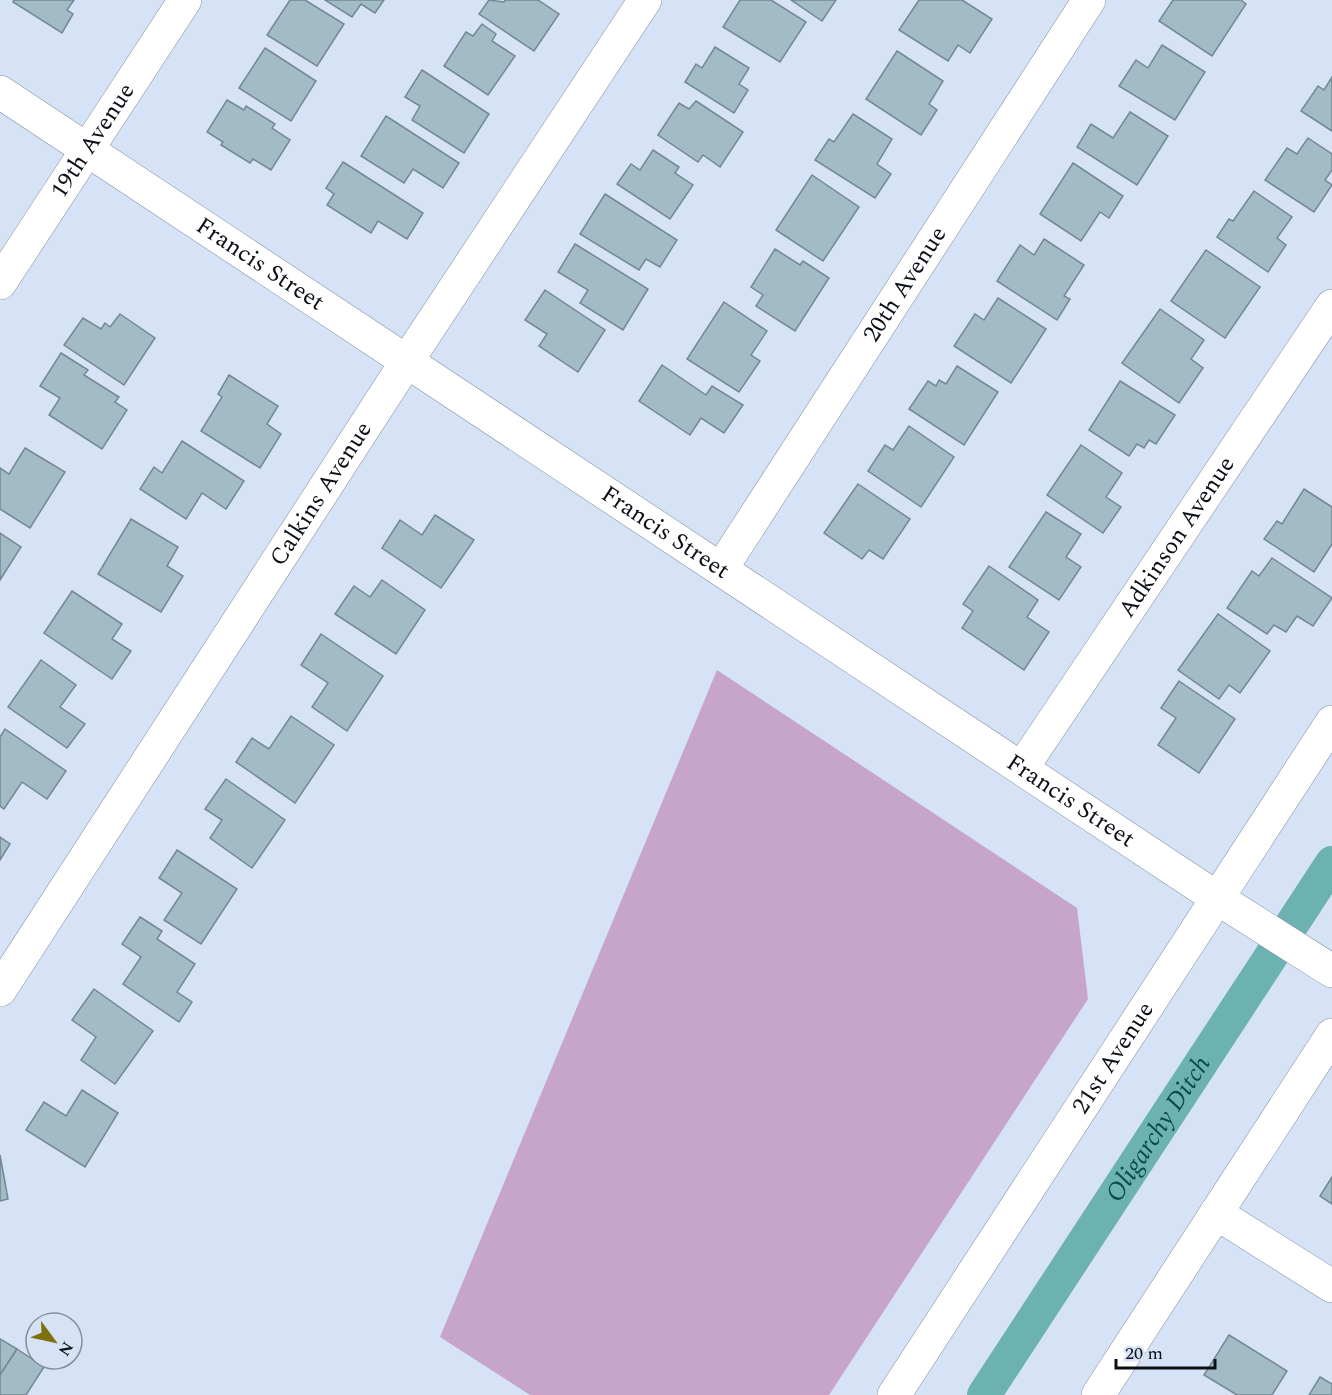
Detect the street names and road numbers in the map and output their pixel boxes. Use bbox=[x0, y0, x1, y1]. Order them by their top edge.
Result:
street label: 19th Avenue bbox=[42, 76, 144, 206]
street label: Francis Street bbox=[189, 208, 332, 320]
street label: 20th Avenue bbox=[854, 219, 956, 349]
street label: Calkins Avenue bbox=[261, 414, 381, 573]
street label: Adkinson Avenue bbox=[1110, 449, 1244, 625]
street label: Francis Street bbox=[594, 477, 737, 588]
street label: Francis Street bbox=[999, 745, 1142, 857]
street label: 21st Avenue bbox=[1063, 995, 1163, 1121]

